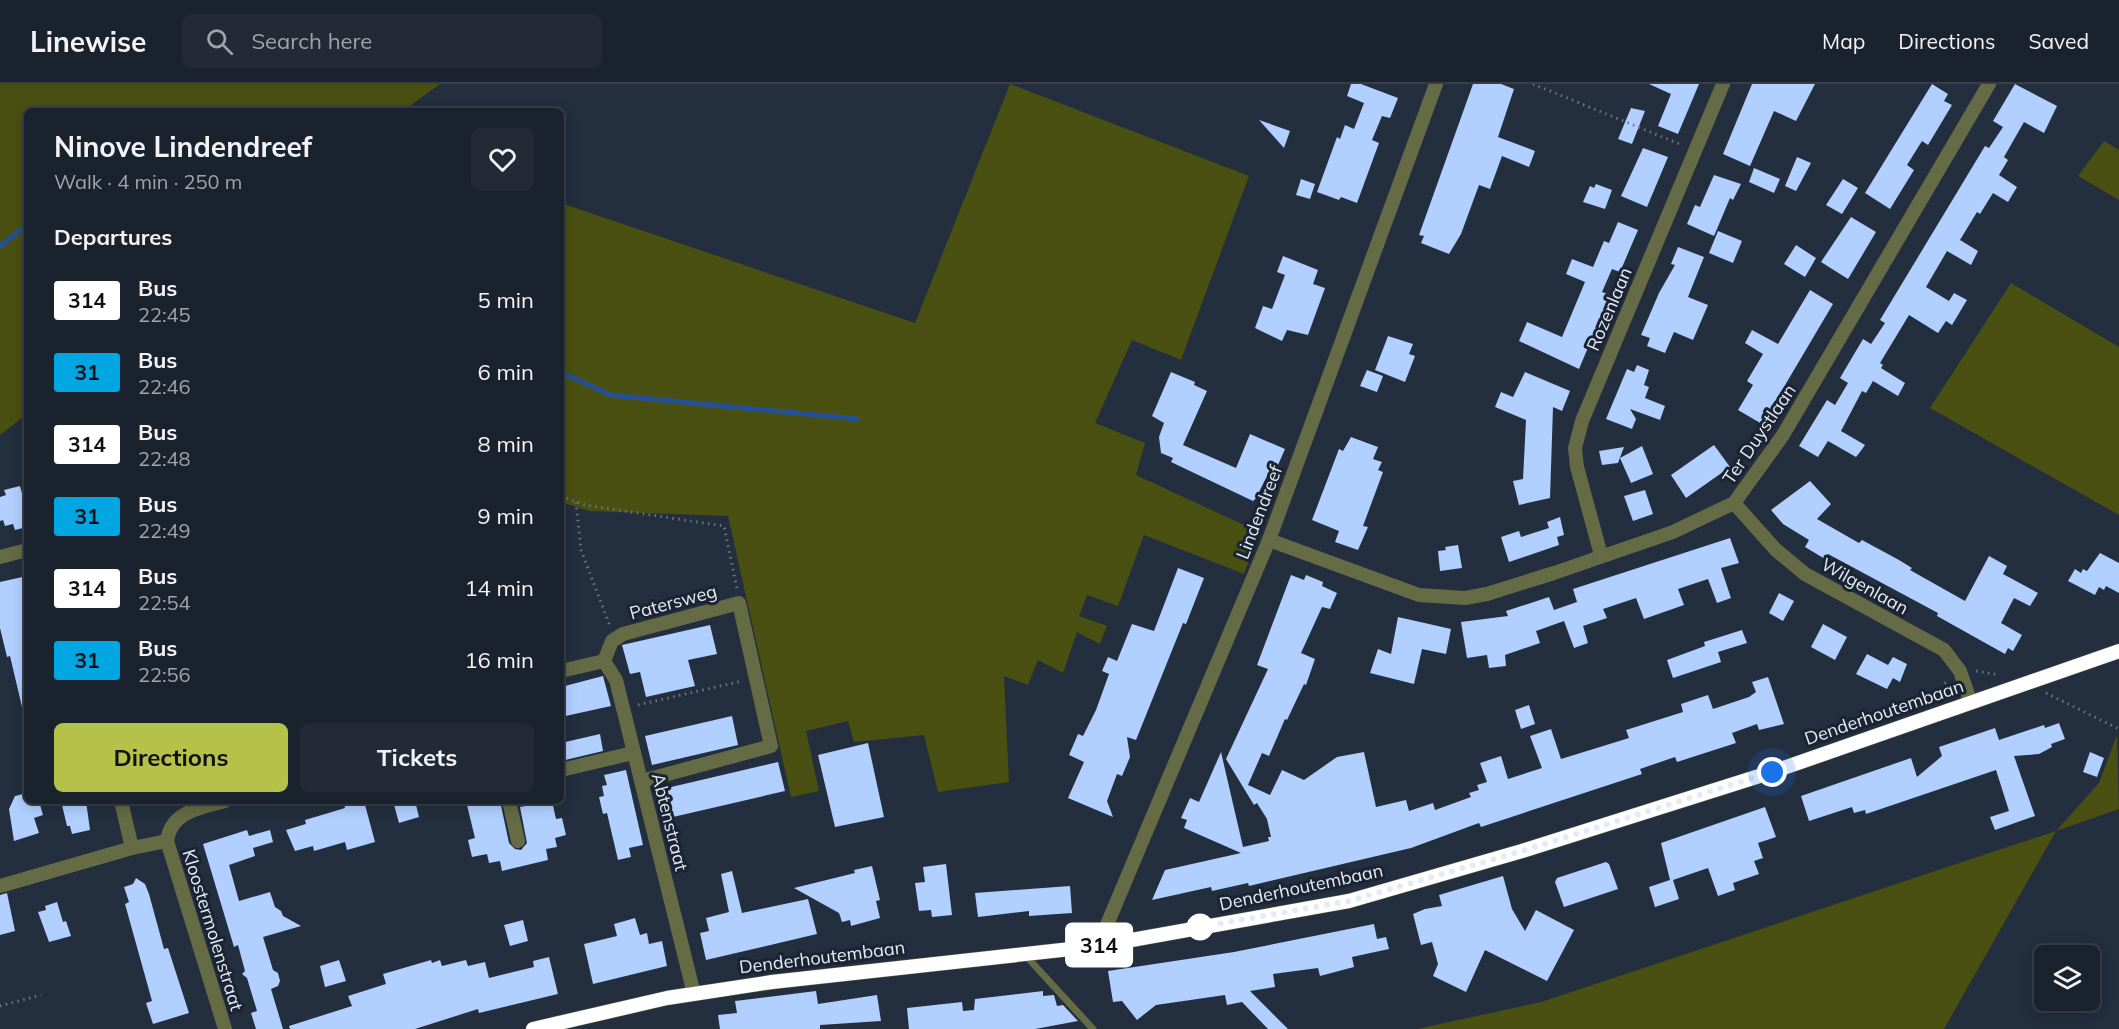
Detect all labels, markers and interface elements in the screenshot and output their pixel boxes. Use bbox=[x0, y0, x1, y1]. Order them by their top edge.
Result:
search box bbox=[182, 14, 602, 68]
text: Linewise bbox=[30, 24, 146, 59]
icon: search bbox=[203, 25, 236, 58]
text: Search here bbox=[251, 27, 372, 55]
text: Map bbox=[1822, 28, 1865, 54]
text: Directions bbox=[1898, 28, 1995, 54]
text: Saved bbox=[2028, 28, 2089, 54]
button: heart bbox=[471, 128, 534, 191]
text: Ninove Lindendreef bbox=[54, 129, 312, 164]
text: Walk · 4 min · 250 m bbox=[54, 169, 242, 194]
text: Departures bbox=[54, 223, 172, 251]
street label: Rozenlaan bbox=[1581, 264, 1637, 354]
text: Bus bbox=[138, 274, 177, 302]
text: 5 min bbox=[478, 286, 534, 314]
text: 314 bbox=[68, 287, 106, 313]
text: 22:45 bbox=[138, 302, 191, 327]
text: Bus bbox=[138, 346, 177, 374]
text: 6 min bbox=[478, 358, 534, 386]
text: 31 bbox=[74, 359, 100, 385]
text: 22:46 bbox=[138, 374, 191, 399]
street label: Ter Duystlaan bbox=[1717, 380, 1801, 488]
text: Bus bbox=[138, 418, 177, 446]
text: 8 min bbox=[478, 430, 534, 458]
text: 314 bbox=[68, 431, 106, 457]
text: 22:48 bbox=[138, 446, 191, 471]
street label: Lindendreef bbox=[1231, 461, 1288, 562]
text: Bus bbox=[138, 490, 177, 518]
text: 9 min bbox=[478, 502, 534, 530]
text: 31 bbox=[74, 503, 100, 529]
text: 22:49 bbox=[138, 518, 191, 543]
street label: Wilgenlaan bbox=[1817, 553, 1913, 619]
text: Bus bbox=[138, 562, 177, 590]
text: 14 min bbox=[464, 574, 534, 602]
text: 314 bbox=[68, 575, 106, 601]
street label: Patersweg bbox=[627, 579, 719, 625]
text: 22:54 bbox=[138, 590, 191, 615]
text: Bus bbox=[138, 634, 177, 662]
text: 16 min bbox=[464, 646, 534, 674]
text: 31 bbox=[74, 647, 100, 673]
text: 22:56 bbox=[138, 662, 191, 687]
street label: Denderhoutembaan bbox=[1801, 674, 1967, 750]
button: Directions bbox=[54, 723, 288, 792]
button: Tickets bbox=[300, 723, 534, 792]
your location bbox=[1757, 757, 1787, 787]
street label: Abtenstraat bbox=[647, 771, 693, 873]
street label: Kloostermolenstraat bbox=[177, 846, 249, 1014]
street label: Denderhoutembaan bbox=[1217, 858, 1385, 916]
unlabelled marker bbox=[1187, 914, 1213, 940]
line badge: 314 bbox=[1064, 926, 1134, 964]
text: 314 bbox=[1080, 932, 1118, 958]
street label: Denderhoutembaan bbox=[738, 935, 906, 979]
map controls bbox=[2034, 945, 2100, 1011]
button: layers bbox=[2034, 945, 2100, 1011]

